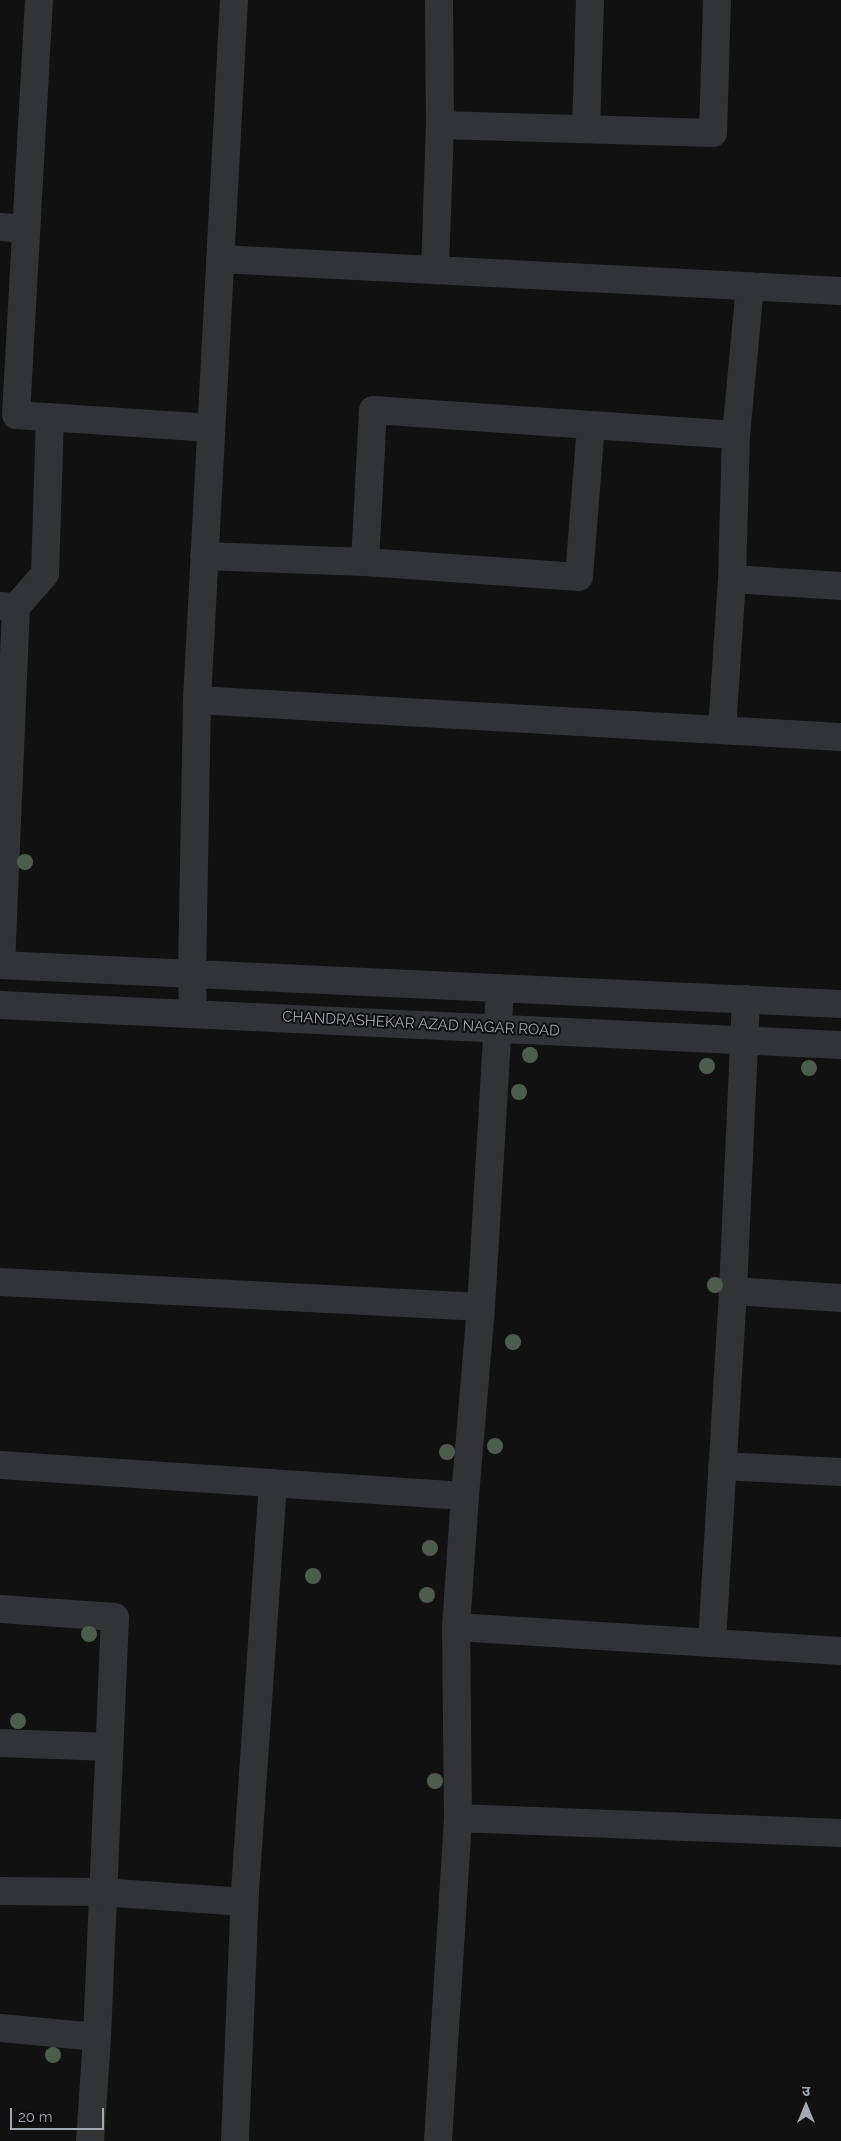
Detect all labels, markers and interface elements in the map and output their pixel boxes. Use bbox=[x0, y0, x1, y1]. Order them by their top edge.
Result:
street label: CHANDRASHEKAR AZAD NAGAR ROAD bbox=[282, 1008, 560, 1040]
north arrow bbox=[781, 2081, 831, 2131]
text: उ bbox=[802, 2083, 810, 2099]
scale bar bbox=[12, 2098, 106, 2130]
text: 20 m bbox=[18, 2108, 53, 2126]

